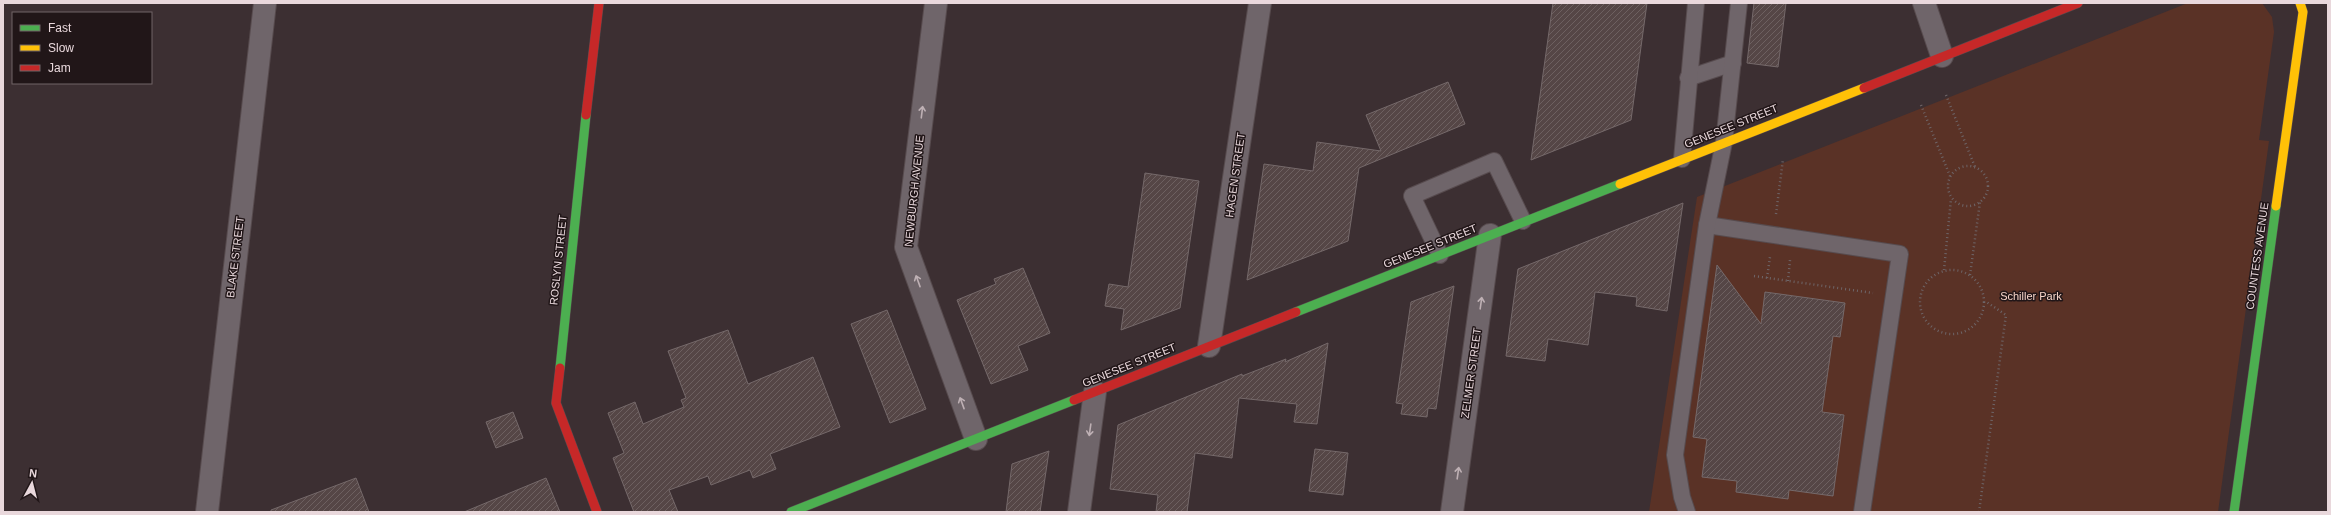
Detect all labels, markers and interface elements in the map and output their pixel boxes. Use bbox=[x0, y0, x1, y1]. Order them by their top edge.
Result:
legend bbox=[12, 12, 152, 84]
text: Fast bbox=[48, 21, 72, 35]
text: Slow bbox=[48, 41, 74, 55]
text: Jam bbox=[48, 61, 71, 75]
street label: GENESEE STREET bbox=[1683, 102, 1780, 150]
one-way arrow bbox=[919, 106, 926, 119]
street label: HAGEN STREET bbox=[1223, 132, 1247, 218]
street label: NEWBURGH AVENUE bbox=[902, 135, 926, 247]
street label: COUNTESS AVENUE bbox=[2244, 202, 2270, 310]
street label: ROSLYN STREET bbox=[547, 214, 569, 306]
street label: BLAKE STREET bbox=[224, 215, 246, 298]
street label: GENESEE STREET bbox=[1382, 222, 1479, 270]
one-way arrow bbox=[913, 275, 921, 287]
park label: Schiller Park bbox=[2000, 290, 2062, 302]
one-way arrow bbox=[1477, 297, 1484, 310]
street label: ZELMER STREET bbox=[1459, 327, 1483, 419]
street label: GENESEE STREET bbox=[1081, 341, 1178, 389]
one-way arrow bbox=[958, 397, 966, 409]
one-way arrow bbox=[1086, 423, 1094, 436]
north arrow bbox=[12, 463, 52, 503]
text: N bbox=[29, 467, 38, 480]
one-way arrow bbox=[1454, 467, 1461, 480]

